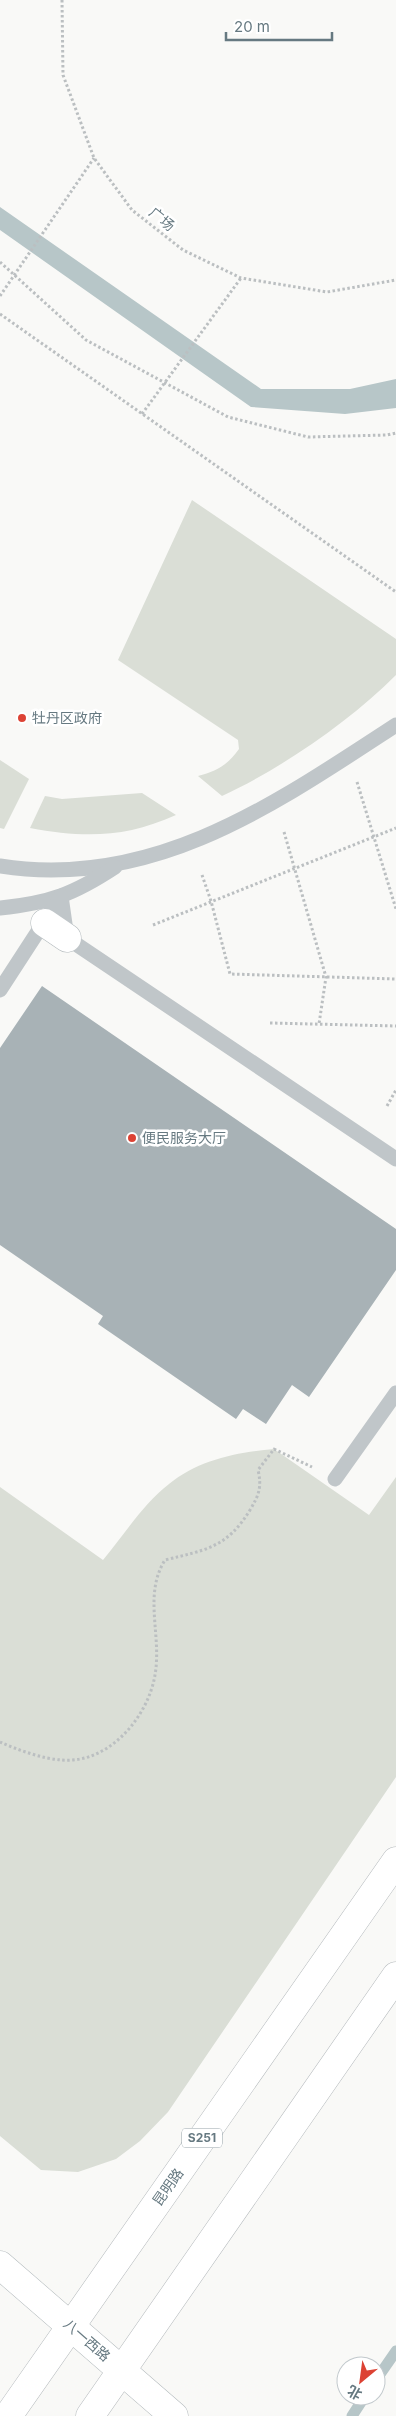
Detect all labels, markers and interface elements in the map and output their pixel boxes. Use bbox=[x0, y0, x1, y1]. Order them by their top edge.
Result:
scale bar bbox=[226, 10, 332, 42]
text: 20 m bbox=[234, 17, 270, 36]
street label: 广场 bbox=[146, 203, 179, 234]
place label: 牡丹区政府 bbox=[32, 709, 102, 726]
marker: 牡丹区政府 bbox=[16, 712, 28, 724]
place label: 便民服务大厅 bbox=[142, 1129, 226, 1146]
marker: 便民服务大厅 bbox=[126, 1132, 138, 1144]
road number: S251 bbox=[182, 2128, 222, 2148]
street label: 昆明路 bbox=[149, 2165, 187, 2209]
street label: 八一西路 bbox=[61, 2315, 114, 2364]
north arrow bbox=[336, 2356, 386, 2406]
text: 北 bbox=[344, 2382, 365, 2404]

